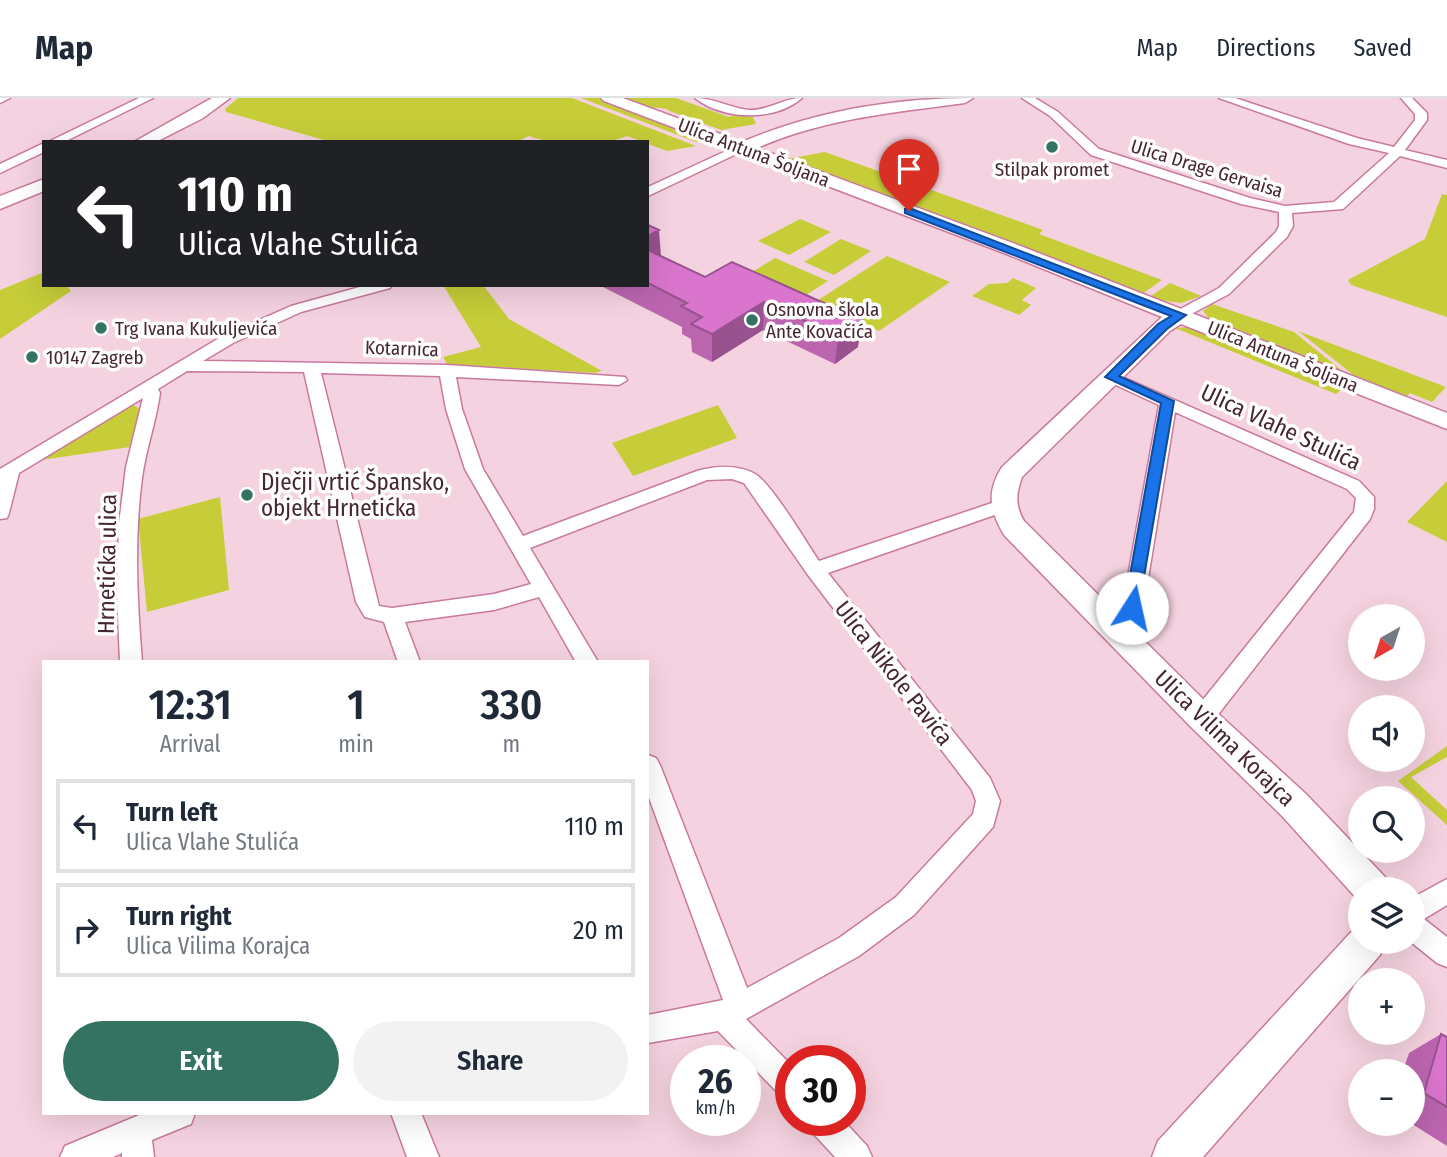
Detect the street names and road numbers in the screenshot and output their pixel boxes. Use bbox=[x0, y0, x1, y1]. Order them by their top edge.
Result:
street label: Ulica Antuna Šoljana bbox=[675, 113, 833, 192]
street label: Ulica Drage Gervaisa bbox=[1128, 134, 1286, 203]
street label: Ulica Antuna Šoljana bbox=[1204, 316, 1362, 397]
street label: Kotarnica bbox=[365, 336, 439, 361]
street label: Ulica Vlahe Stulića bbox=[1197, 378, 1365, 476]
street label: Hrnetićka ulica bbox=[92, 494, 122, 634]
street label: Ulica Nikole Pavića bbox=[829, 595, 959, 751]
street label: Ulica Vilima Korajca bbox=[1149, 664, 1301, 812]

